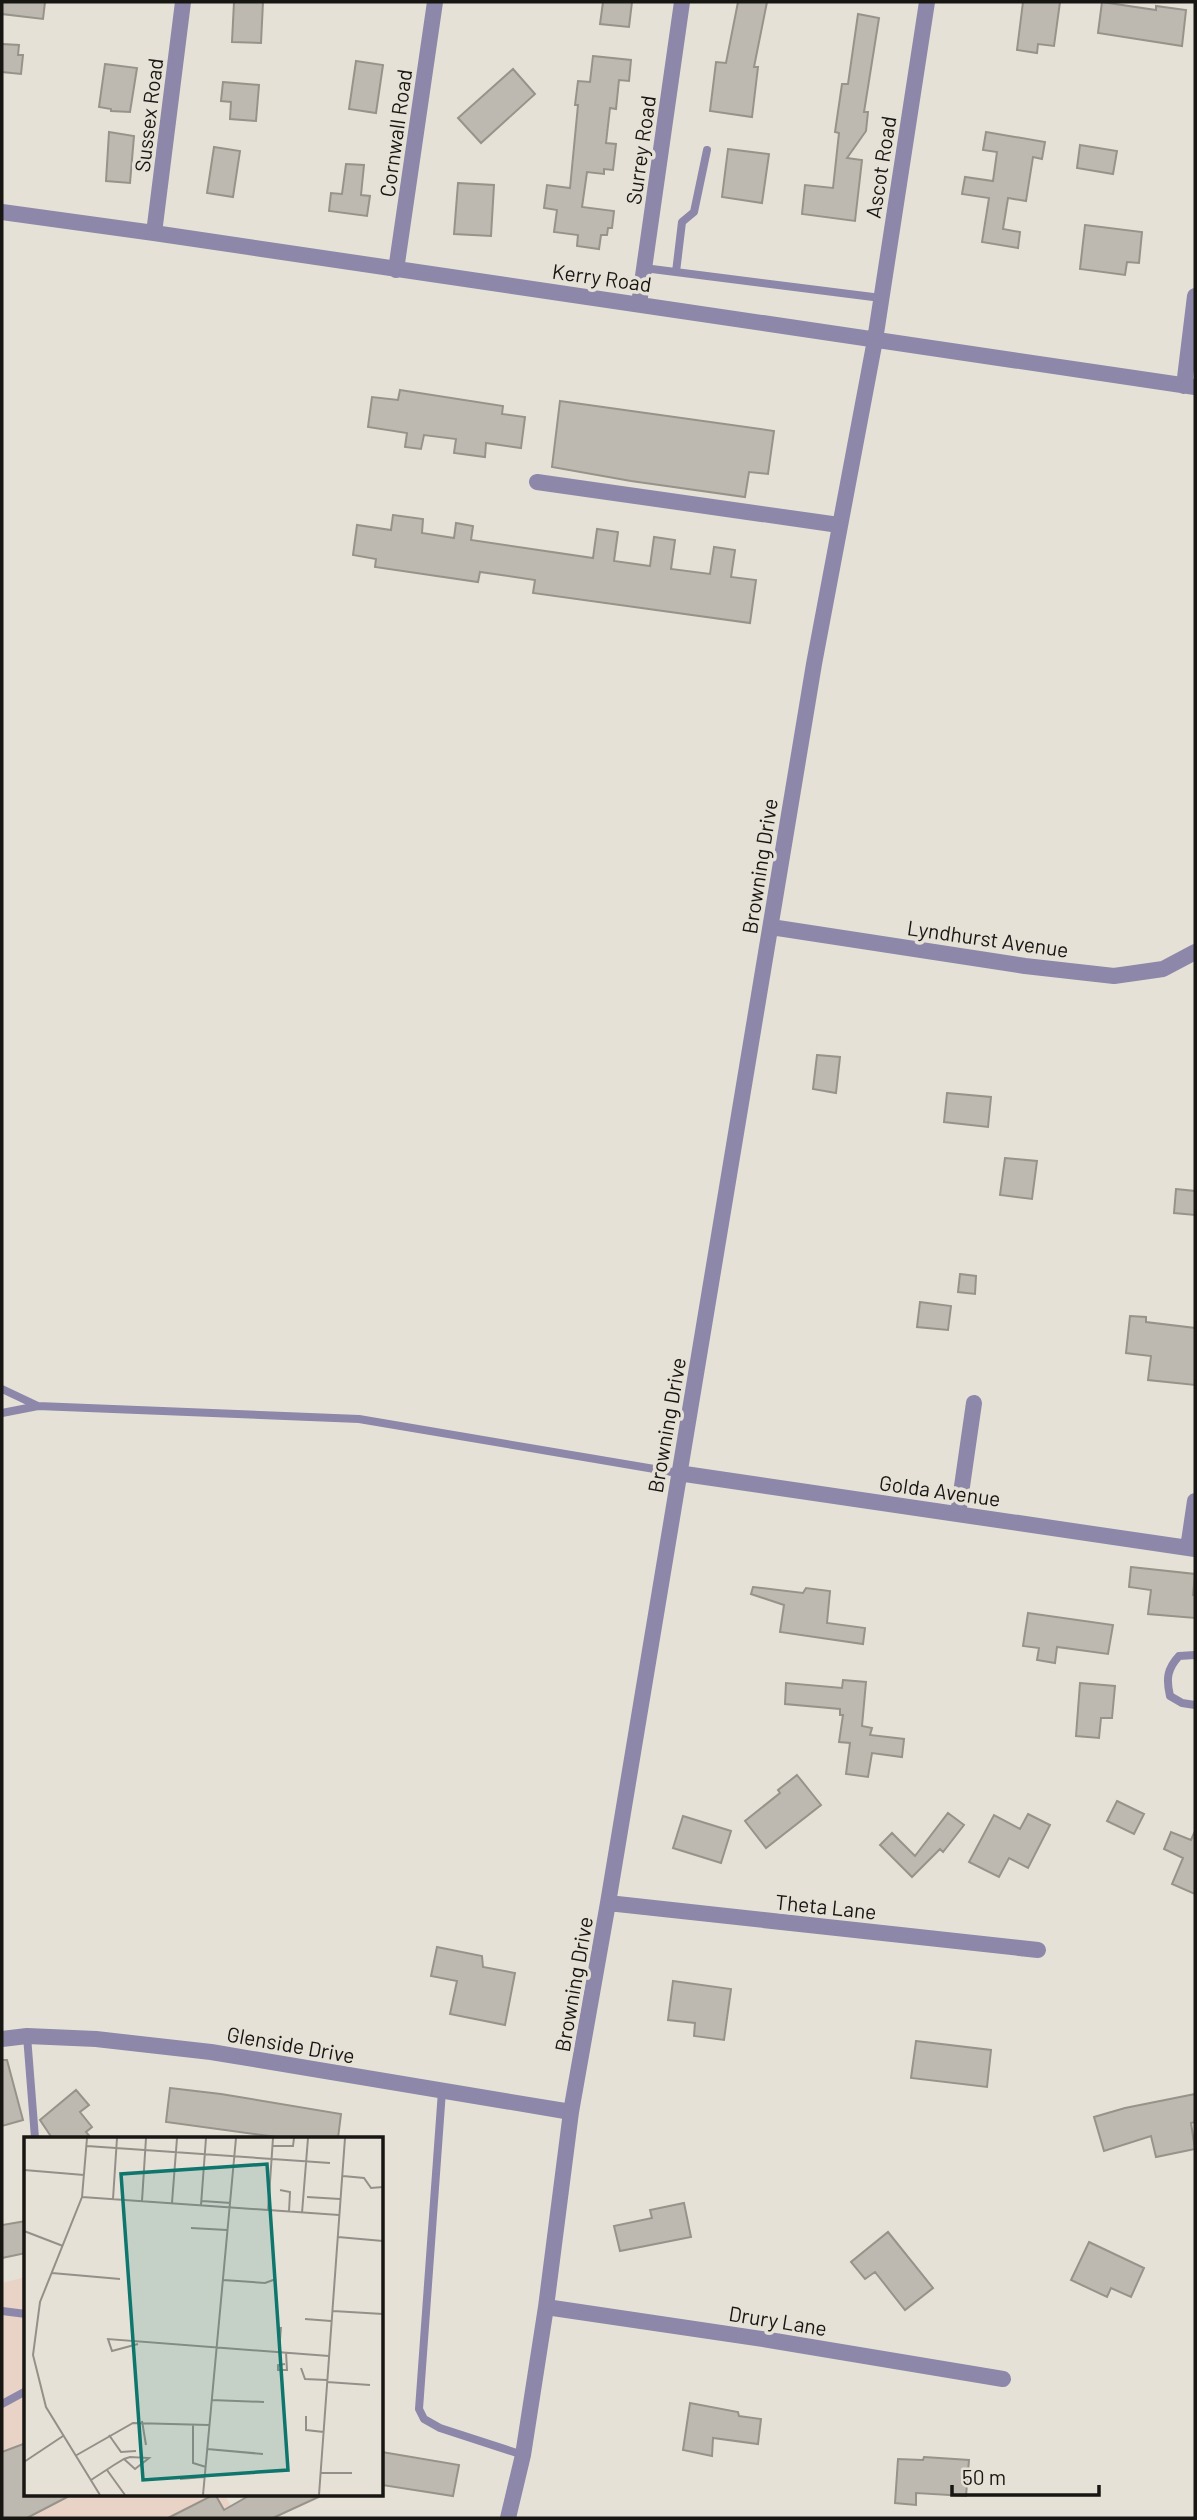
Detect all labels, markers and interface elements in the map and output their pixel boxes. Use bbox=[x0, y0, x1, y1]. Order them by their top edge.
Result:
street label: Sussex Road bbox=[129, 56, 167, 174]
street label: Cornwall Road bbox=[374, 67, 416, 199]
street label: Surrey Road bbox=[620, 94, 660, 206]
street label: Ascot Road bbox=[860, 114, 900, 220]
street label: Kerry Road bbox=[551, 258, 653, 296]
street label: Browning Drive bbox=[736, 796, 782, 936]
street label: Lyndhurst Avenue bbox=[906, 914, 1070, 962]
street label: Browning Drive bbox=[642, 1355, 690, 1495]
street label: Golda Avenue bbox=[878, 1469, 1002, 1511]
street label: Theta Lane bbox=[774, 1888, 878, 1924]
street label: Browning Drive bbox=[549, 1914, 597, 2054]
street label: Glenside Drive bbox=[225, 2020, 357, 2068]
inset map bbox=[24, 2137, 383, 2496]
street label: Drury Lane bbox=[727, 2300, 829, 2340]
scale bar bbox=[952, 2454, 1099, 2498]
text: 50 m bbox=[962, 2464, 1006, 2489]

